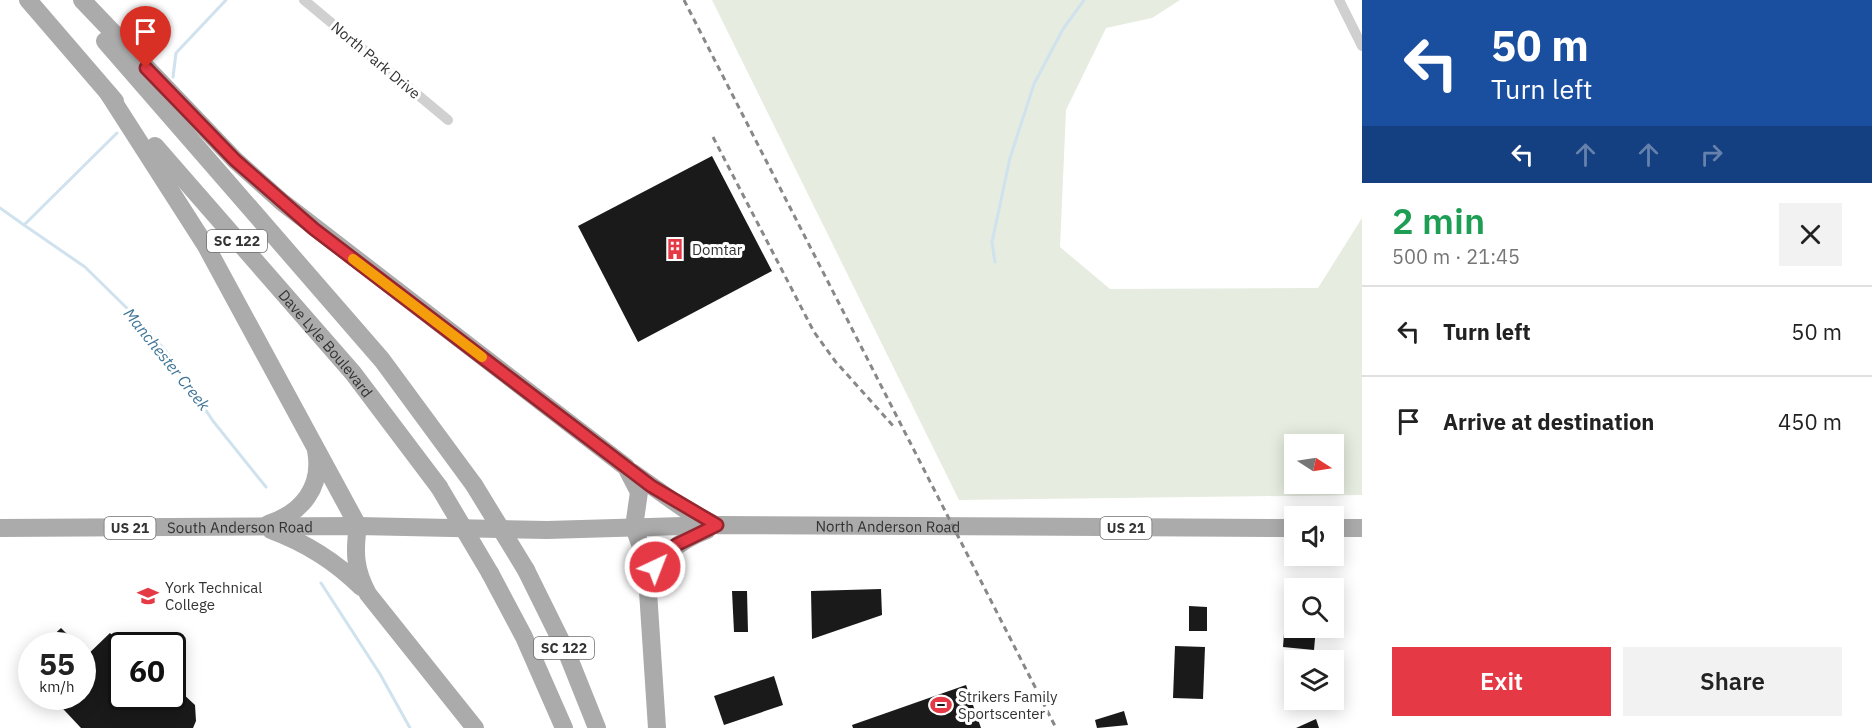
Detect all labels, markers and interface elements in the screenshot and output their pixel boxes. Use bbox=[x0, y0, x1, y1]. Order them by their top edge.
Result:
pin bbox=[120, 6, 171, 68]
icon: arrive bbox=[129, 15, 162, 48]
street label: North Park Drive bbox=[328, 17, 424, 103]
text: 50 m bbox=[1491, 18, 1589, 73]
icon: left bbox=[1392, 24, 1470, 102]
text: Turn left bbox=[1491, 71, 1592, 106]
icon: left bbox=[1506, 138, 1539, 171]
icon: ahead bbox=[1569, 138, 1602, 171]
icon: ahead bbox=[1632, 138, 1665, 171]
icon: right bbox=[1695, 138, 1728, 171]
text: 2 min bbox=[1392, 197, 1485, 244]
button: close bbox=[1779, 203, 1842, 266]
road number: SC 122 bbox=[207, 230, 267, 252]
building icon: Domtar bbox=[663, 237, 687, 261]
place label: Domtar bbox=[692, 240, 743, 259]
text: 500 m · 21:45 bbox=[1392, 243, 1520, 270]
street label: Dave Lyle Boulevard bbox=[275, 285, 377, 401]
water label: Manchester Creek bbox=[120, 304, 215, 415]
icon: left bbox=[1392, 315, 1425, 348]
text: Turn left bbox=[1443, 317, 1531, 346]
text: 50 m bbox=[1791, 317, 1842, 346]
icon: arrive bbox=[1392, 405, 1425, 438]
text: Arrive at destination bbox=[1443, 407, 1654, 436]
text: 450 m bbox=[1778, 407, 1842, 436]
north arrow bbox=[1284, 434, 1344, 494]
map controls bbox=[1284, 434, 1344, 710]
button: sound bbox=[1284, 506, 1344, 566]
street label: North Anderson Road bbox=[815, 516, 960, 536]
road number: US 21 bbox=[104, 517, 156, 539]
street label: South Anderson Road bbox=[167, 517, 313, 537]
road number: US 21 bbox=[1100, 517, 1152, 539]
position arrow bbox=[623, 535, 687, 599]
place label: York Technical College bbox=[165, 578, 262, 614]
button: search bbox=[1284, 578, 1344, 638]
school or university icon: York Technical College bbox=[136, 584, 160, 608]
speed limit sign: 60 bbox=[108, 632, 186, 710]
road number: SC 122 bbox=[534, 637, 594, 659]
text: 55 bbox=[39, 644, 75, 683]
button: Exit bbox=[1392, 647, 1611, 716]
button: Share bbox=[1623, 647, 1842, 716]
button: layers bbox=[1284, 650, 1344, 710]
text: km/h bbox=[39, 677, 75, 696]
place label: Strikers Family Sportscenter bbox=[958, 687, 1058, 723]
sports icon: Strikers Family Sportscenter bbox=[929, 693, 953, 717]

